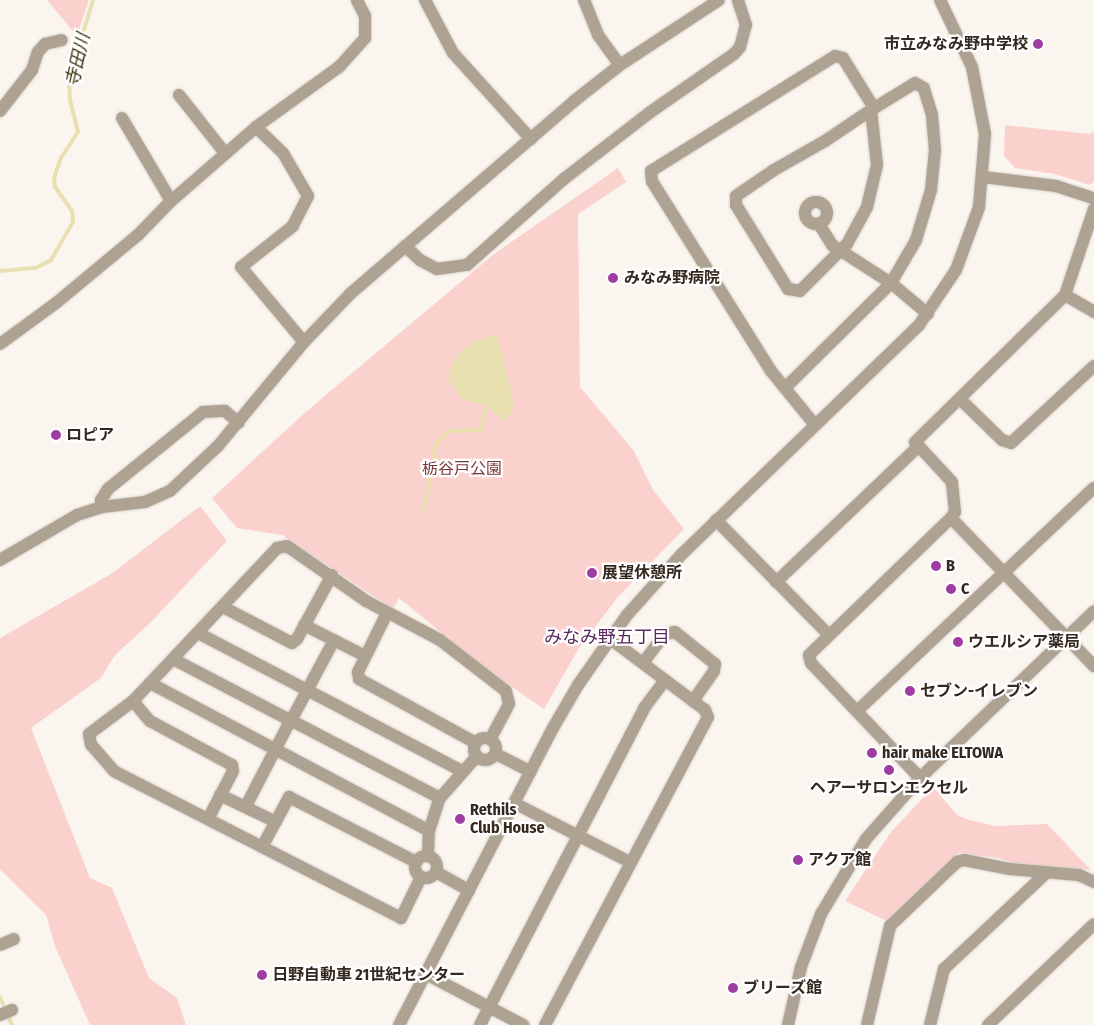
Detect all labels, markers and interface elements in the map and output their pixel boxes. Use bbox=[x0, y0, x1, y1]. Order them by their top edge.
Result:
water label: 寺田川 bbox=[61, 31, 95, 89]
place label: 市立みなみ野中学校 bbox=[884, 34, 1028, 54]
marker: 市立みなみ野中学校 bbox=[1032, 38, 1044, 50]
place label: みなみ野病院 bbox=[624, 268, 720, 288]
marker: みなみ野病院 bbox=[606, 271, 620, 285]
place label: ロピア bbox=[66, 425, 114, 445]
marker: ロピア bbox=[50, 429, 62, 441]
park label: 栃谷戸公園 bbox=[422, 459, 502, 479]
place label: B bbox=[946, 556, 955, 576]
marker: B bbox=[930, 560, 942, 572]
place label: 展望休憩所 bbox=[602, 563, 682, 583]
marker: 展望休憩所 bbox=[586, 567, 598, 579]
place label: C bbox=[961, 579, 969, 599]
marker: C bbox=[945, 583, 957, 595]
district label: みなみ野五丁目 bbox=[544, 626, 670, 648]
place label: ウエルシア薬局 bbox=[968, 632, 1080, 652]
marker: ウエルシア薬局 bbox=[952, 636, 964, 648]
place label: セブン-イレブン bbox=[920, 681, 1038, 701]
marker: セブン-イレブン bbox=[904, 685, 916, 697]
place label: hair make ELTOWA bbox=[882, 743, 1003, 763]
marker: hair make ELTOWA bbox=[866, 747, 878, 759]
marker: ヘアーサロンエクセル bbox=[883, 764, 895, 776]
place label: ヘアーサロンエクセル bbox=[809, 778, 969, 798]
place label: Rethils Club House bbox=[470, 800, 545, 838]
marker: Rethils Club House bbox=[454, 813, 466, 825]
place label: アクア館 bbox=[808, 850, 872, 870]
marker: アクア館 bbox=[792, 854, 804, 866]
place label: 日野自動車 21世紀センター bbox=[272, 965, 465, 985]
marker: 日野自動車 21世紀センター bbox=[256, 969, 268, 981]
place label: ブリーズ館 bbox=[743, 978, 823, 998]
marker: ブリーズ館 bbox=[727, 982, 739, 994]

